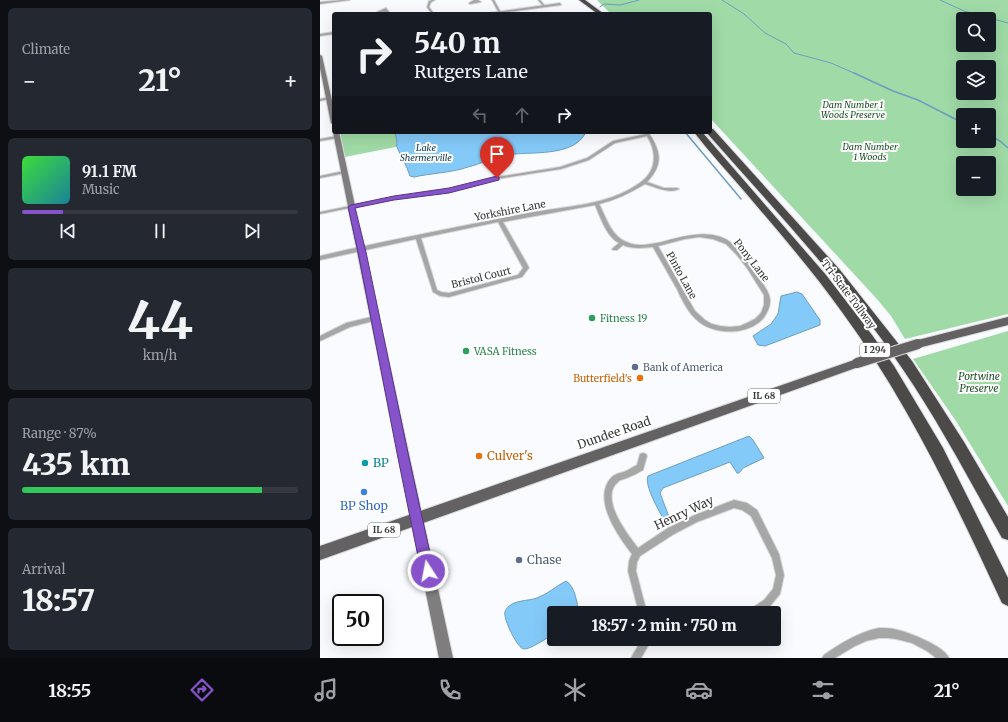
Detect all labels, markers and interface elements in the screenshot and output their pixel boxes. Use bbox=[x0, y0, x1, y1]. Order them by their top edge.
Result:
map controls bbox=[956, 12, 996, 196]
button: search bbox=[956, 12, 996, 52]
text: 540 m bbox=[414, 25, 501, 61]
icon: right bbox=[348, 28, 400, 80]
text: Climate bbox=[22, 41, 70, 58]
text: Rutgers Lane bbox=[414, 60, 528, 83]
button: layers bbox=[956, 60, 996, 100]
text: 21° bbox=[138, 61, 182, 99]
text: − bbox=[22, 67, 37, 95]
text: + bbox=[283, 67, 298, 95]
park label: Dam Number 1 Woods Preserve bbox=[821, 99, 885, 120]
icon: left bbox=[469, 104, 491, 126]
icon: ahead bbox=[511, 104, 533, 126]
icon: right bbox=[553, 104, 575, 126]
button: + bbox=[956, 108, 996, 148]
pin bbox=[480, 137, 514, 178]
park label: Dam Number 1 Woods bbox=[841, 141, 898, 162]
water label: Lake Shermerville bbox=[400, 142, 452, 163]
icon: arrive bbox=[486, 143, 508, 165]
button: − bbox=[956, 156, 996, 196]
text: 91.1 FM bbox=[82, 162, 137, 181]
text: Music bbox=[82, 181, 120, 198]
street label: Yorkshire Lane bbox=[472, 197, 547, 224]
icon: previous bbox=[57, 220, 79, 242]
icon: pause bbox=[149, 220, 171, 242]
icon: next bbox=[241, 220, 263, 242]
street label: Pony Lane bbox=[731, 236, 772, 284]
street label: Pinto Lane bbox=[663, 249, 700, 301]
street label: Tri-State Tollway bbox=[818, 257, 879, 332]
street label: Bristol Court bbox=[450, 264, 512, 291]
text: 44 bbox=[127, 288, 193, 353]
place label: Fitness 19 bbox=[600, 312, 647, 325]
marker: Fitness 19 bbox=[587, 313, 597, 323]
road number: I 294 bbox=[860, 343, 890, 357]
place label: VASA Fitness bbox=[473, 345, 537, 358]
marker: VASA Fitness bbox=[461, 346, 471, 356]
text: km/h bbox=[143, 347, 177, 364]
place label: Bank of America bbox=[643, 361, 723, 374]
marker: Bank of America bbox=[630, 362, 640, 372]
park label: Portwine Preserve bbox=[958, 370, 1000, 395]
place label: Butterfield's bbox=[573, 372, 632, 385]
marker: Butterfield's bbox=[635, 373, 645, 383]
road number: IL 68 bbox=[748, 389, 780, 403]
street label: Dundee Road bbox=[575, 413, 653, 452]
text: Range · 87% bbox=[22, 425, 97, 442]
text: 435 km bbox=[22, 445, 130, 483]
place label: Culver's bbox=[487, 448, 533, 463]
marker: Culver's bbox=[474, 451, 484, 461]
place label: BP bbox=[373, 455, 389, 470]
marker: BP bbox=[360, 458, 370, 468]
marker: BP Shop bbox=[359, 487, 369, 497]
street label: Henry Way bbox=[652, 492, 716, 533]
place label: BP Shop bbox=[340, 498, 388, 513]
road number: IL 68 bbox=[368, 523, 400, 537]
position arrow bbox=[407, 550, 449, 592]
place label: Chase bbox=[527, 552, 561, 567]
marker: Chase bbox=[514, 555, 524, 565]
text: Arrival bbox=[22, 561, 65, 578]
text: 18:57 bbox=[22, 581, 95, 619]
speed limit sign: 50 bbox=[332, 594, 384, 646]
text: 18:57 · 2 min · 750 m bbox=[591, 616, 737, 635]
icon: directions bbox=[188, 676, 216, 704]
icon: music bbox=[312, 676, 340, 704]
icon: phone bbox=[436, 676, 464, 704]
icon: climate bbox=[561, 676, 589, 704]
icon: car bbox=[685, 676, 713, 704]
icon: filters bbox=[809, 676, 837, 704]
text: 18:55 bbox=[48, 679, 91, 702]
text: 21° bbox=[934, 679, 960, 702]

